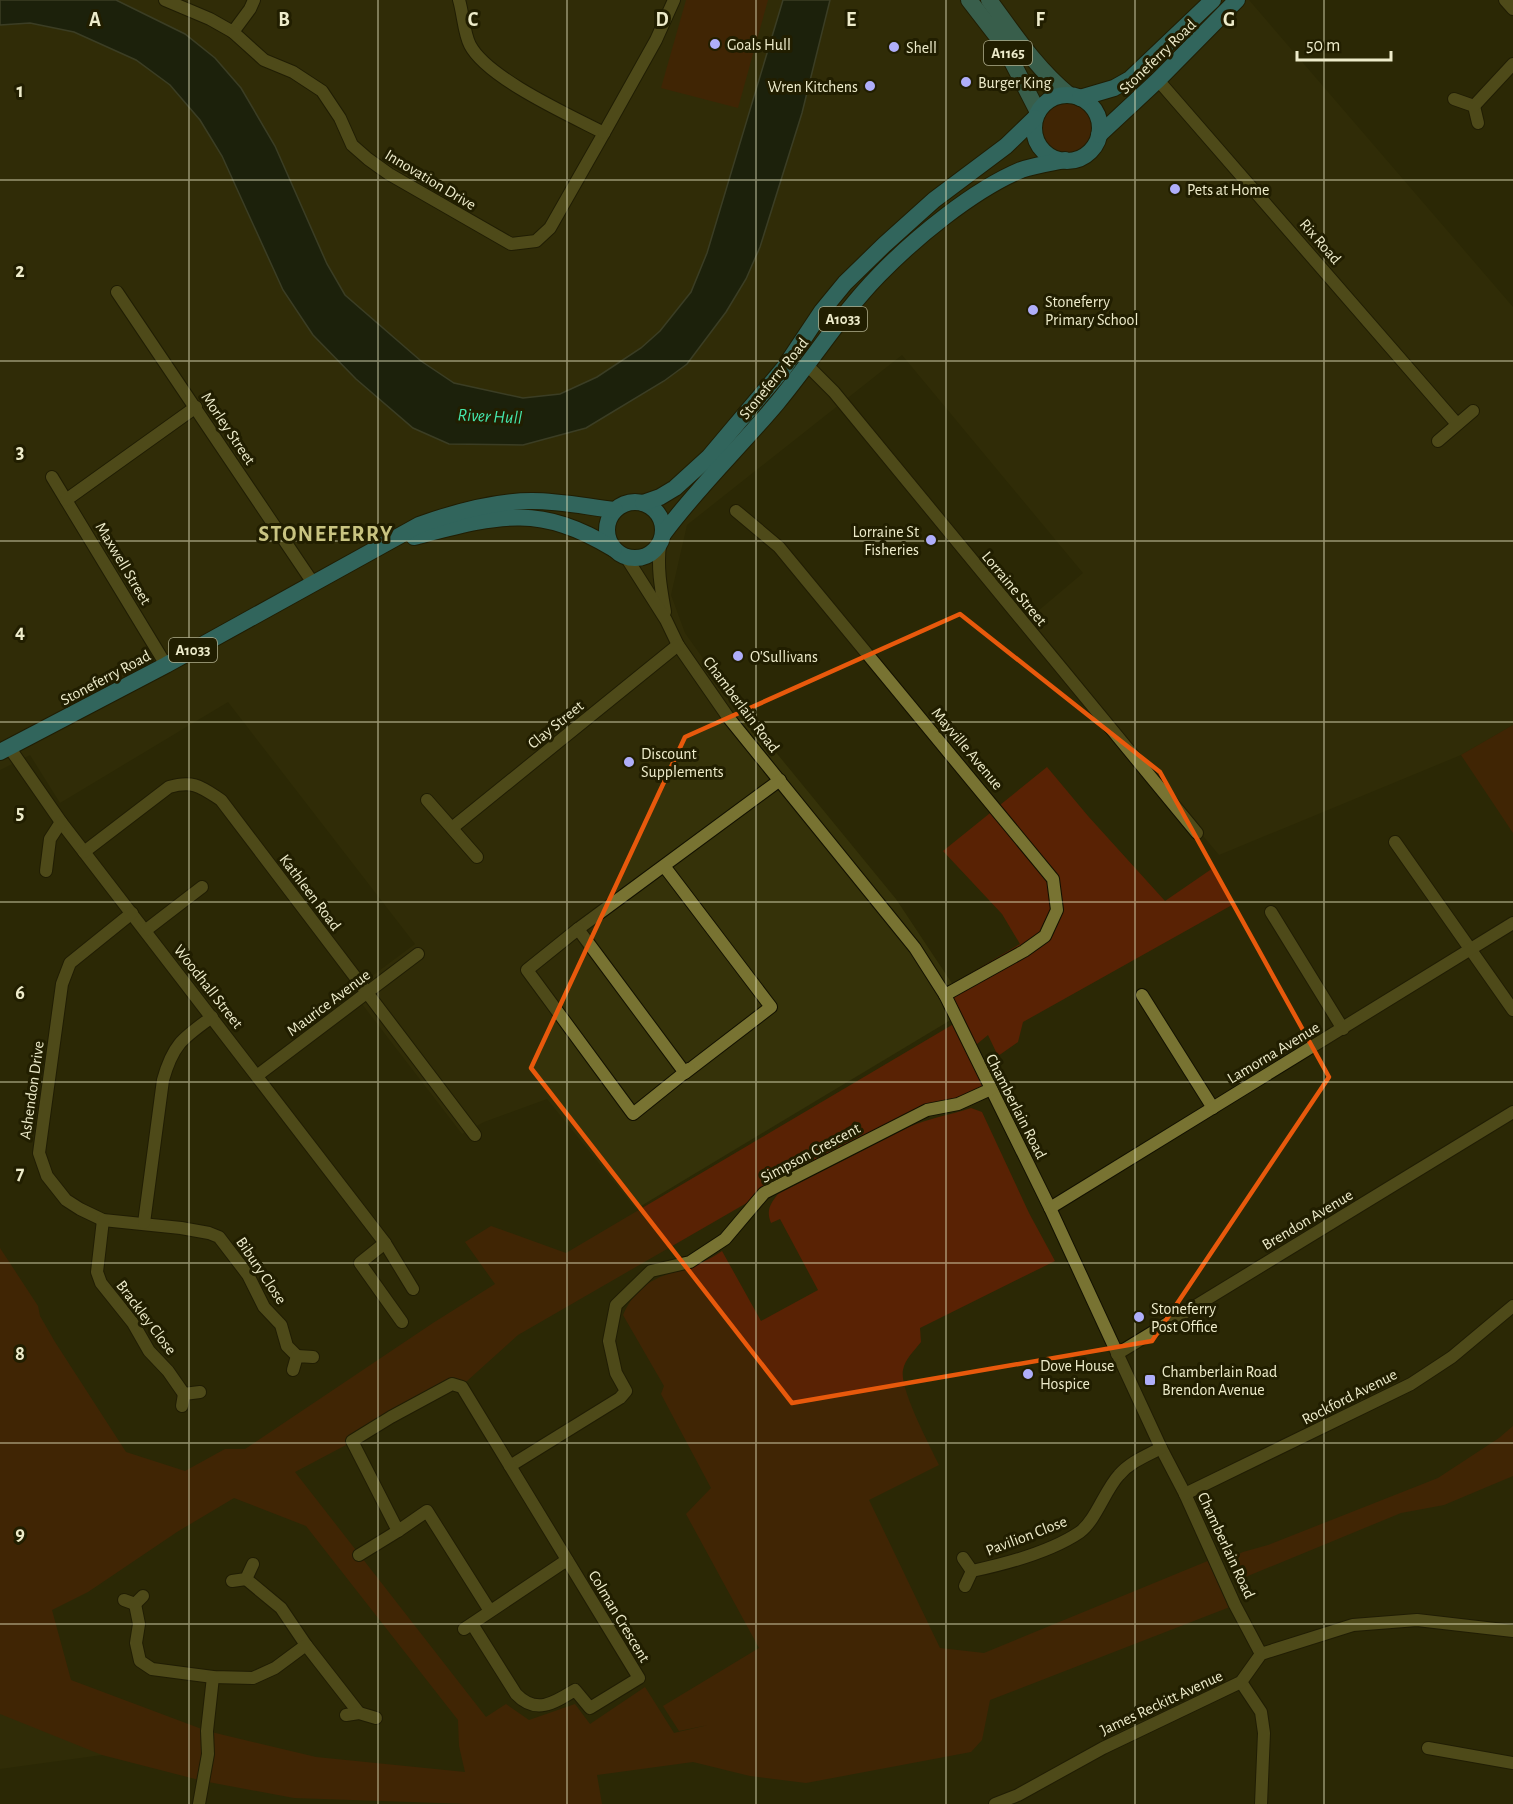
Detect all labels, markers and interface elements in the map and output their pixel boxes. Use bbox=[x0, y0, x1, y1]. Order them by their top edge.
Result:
text: A bbox=[89, 10, 101, 30]
text: B bbox=[278, 10, 290, 30]
text: C bbox=[468, 10, 479, 30]
text: D bbox=[655, 10, 669, 30]
text: E bbox=[846, 10, 856, 30]
text: F bbox=[1035, 10, 1045, 30]
text: G bbox=[1223, 10, 1235, 30]
street label: Stoneferry Road bbox=[1116, 16, 1200, 98]
scale bar bbox=[1297, 24, 1392, 62]
marker: Goals Hull bbox=[708, 37, 722, 51]
place label: Goals Hull bbox=[727, 37, 791, 53]
text: 50 m bbox=[1306, 37, 1340, 55]
marker: Shell bbox=[887, 40, 901, 54]
place label: Shell bbox=[906, 40, 937, 56]
road number: A1165 bbox=[984, 41, 1032, 65]
marker: Burger King bbox=[959, 75, 973, 89]
place label: Burger King bbox=[978, 75, 1052, 91]
place label: Wren Kitchens bbox=[767, 79, 858, 95]
marker: Wren Kitchens bbox=[863, 79, 877, 93]
text: 1 bbox=[16, 81, 24, 101]
street label: Innovation Drive bbox=[382, 147, 479, 213]
marker: Pets at Home bbox=[1168, 182, 1182, 196]
place label: Pets at Home bbox=[1187, 182, 1269, 198]
street label: Rix Road bbox=[1296, 216, 1344, 267]
text: 2 bbox=[15, 261, 25, 281]
place label: Stoneferry Primary School bbox=[1045, 294, 1138, 329]
marker: Stoneferry Primary School bbox=[1026, 303, 1040, 317]
road number: A1033 bbox=[819, 307, 867, 331]
street label: Stoneferry Road bbox=[736, 335, 812, 423]
street label: Morley Street bbox=[197, 389, 258, 468]
water label: River Hull bbox=[457, 406, 523, 428]
text: 3 bbox=[16, 442, 24, 462]
street label: Maxwell Street bbox=[92, 520, 154, 607]
district label: STONEFERRY bbox=[258, 523, 394, 545]
place label: Lorraine St Fisheries bbox=[853, 524, 919, 558]
marker: Lorraine St Fisheries bbox=[924, 533, 938, 547]
street label: Lorraine Street bbox=[979, 548, 1050, 629]
text: 4 bbox=[15, 622, 25, 642]
road number: A1033 bbox=[169, 638, 217, 662]
street label: Stoneferry Road bbox=[58, 647, 154, 709]
marker: O'Sullivans bbox=[731, 649, 745, 663]
place label: O'Sullivans bbox=[750, 649, 818, 665]
street label: Chamberlain Road bbox=[700, 654, 782, 756]
street label: Clay Street bbox=[525, 698, 587, 753]
street label: Mayville Avenue bbox=[928, 705, 1006, 793]
place label: Discount Supplements bbox=[641, 746, 724, 780]
marker: Discount Supplements bbox=[622, 755, 636, 769]
text: 5 bbox=[16, 803, 24, 823]
street label: Kathleen Road bbox=[276, 852, 344, 934]
street label: Woodhall Street bbox=[171, 942, 246, 1032]
street label: Maurice Avenue bbox=[284, 966, 373, 1039]
text: 6 bbox=[15, 983, 25, 1003]
street label: Lamorna Avenue bbox=[1225, 1019, 1322, 1087]
street label: Ashendon Drive bbox=[17, 1040, 47, 1140]
street label: Chamberlain Road bbox=[983, 1051, 1049, 1161]
street label: Simpson Crescent bbox=[758, 1120, 863, 1186]
text: 7 bbox=[16, 1163, 25, 1183]
street label: Brendon Avenue bbox=[1259, 1187, 1356, 1253]
street label: Bibury Close bbox=[232, 1234, 289, 1307]
street label: Brackley Close bbox=[112, 1277, 179, 1358]
place label: Stoneferry Post Office bbox=[1151, 1301, 1218, 1335]
marker: Stoneferry Post Office bbox=[1132, 1310, 1146, 1324]
text: 8 bbox=[15, 1344, 25, 1364]
place label: Dove House Hospice bbox=[1040, 1358, 1114, 1392]
place label: Chamberlain Road Brendon Avenue bbox=[1162, 1364, 1277, 1398]
street label: Rockford Avenue bbox=[1299, 1366, 1400, 1428]
marker: Dove House Hospice bbox=[1021, 1367, 1035, 1381]
marker: Chamberlain Road Brendon Avenue bbox=[1143, 1373, 1157, 1387]
street label: Chamberlain Road bbox=[1194, 1490, 1258, 1601]
street label: Pavilion Close bbox=[984, 1513, 1069, 1559]
text: 9 bbox=[15, 1524, 25, 1544]
street label: Colman Crescent bbox=[585, 1568, 653, 1665]
street label: James Reckitt Avenue bbox=[1098, 1668, 1225, 1738]

